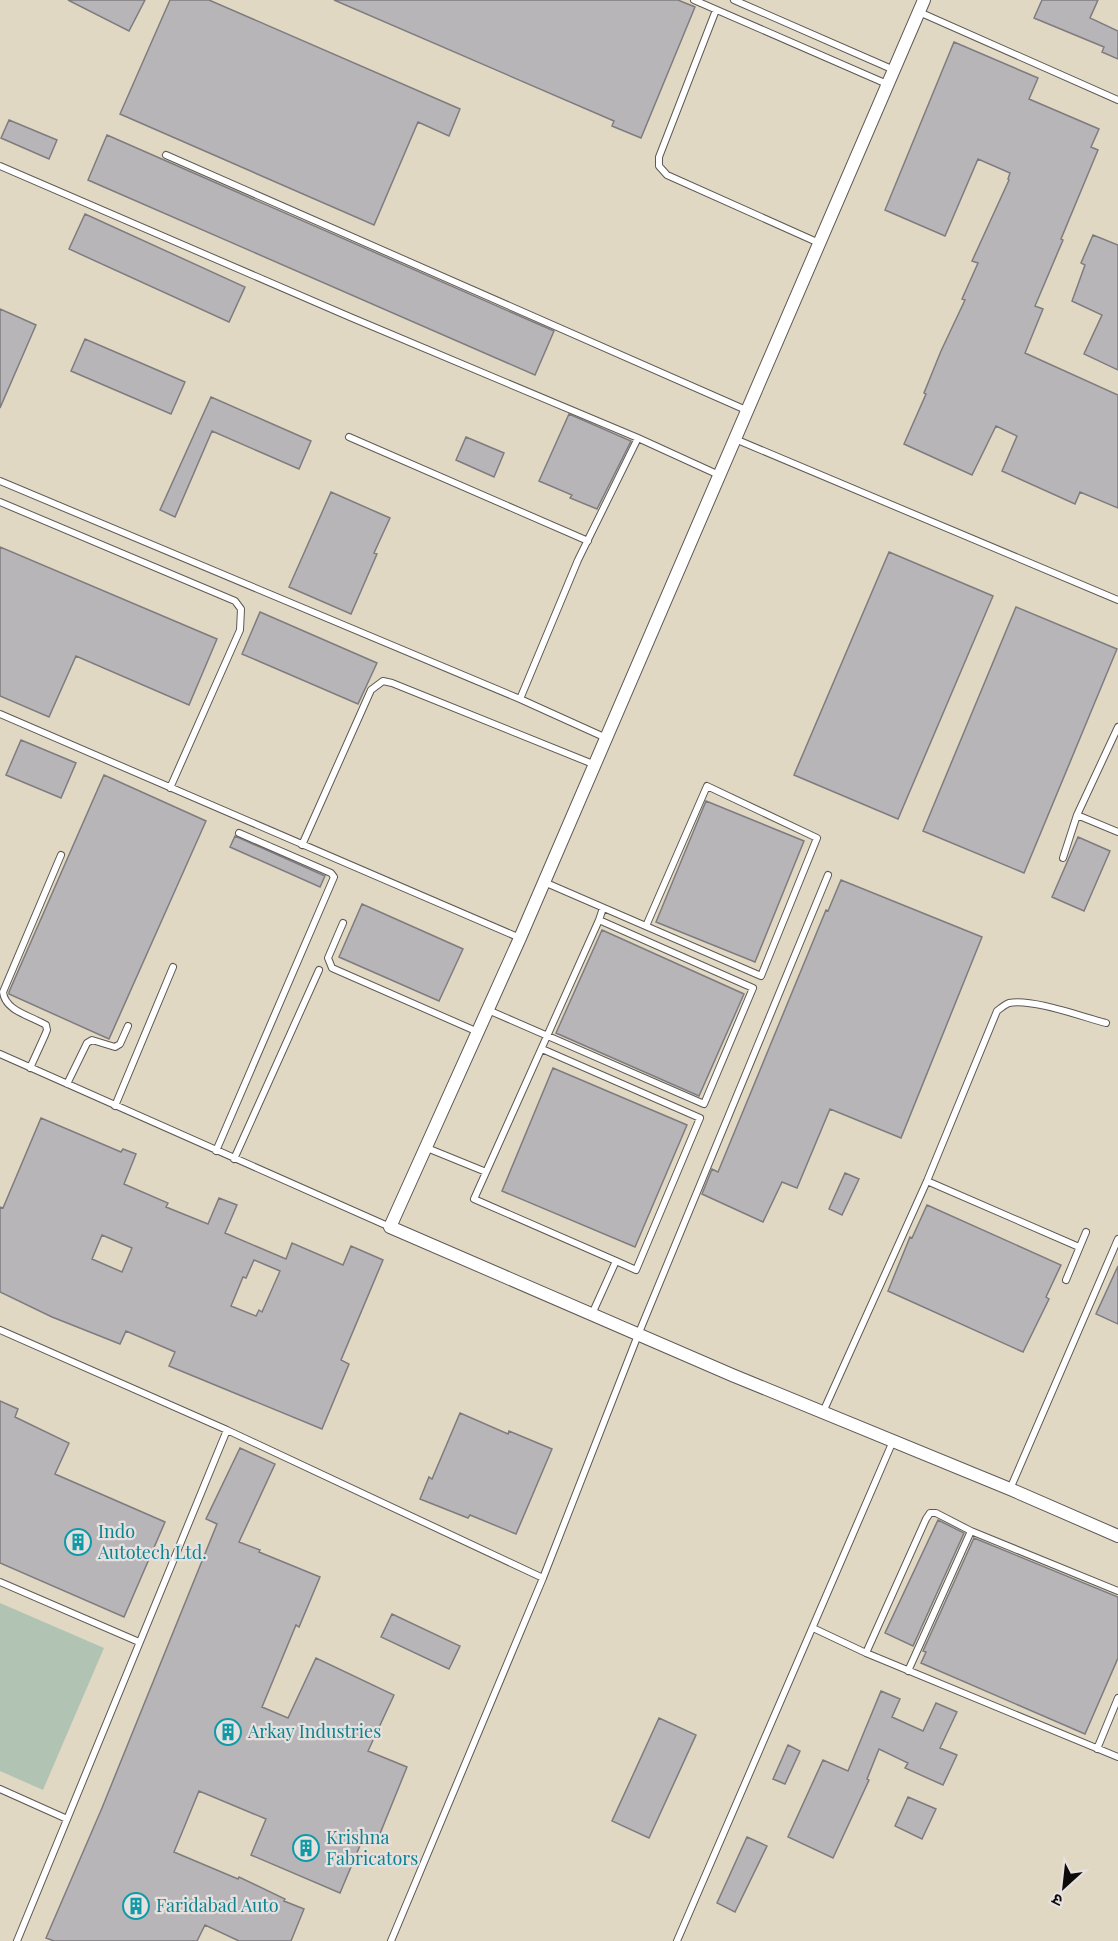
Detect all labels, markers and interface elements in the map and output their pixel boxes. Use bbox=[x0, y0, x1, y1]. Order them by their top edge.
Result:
place label: Indo Autotech Ltd. bbox=[97, 1519, 207, 1564]
building icon: Indo Autotech Ltd. bbox=[63, 1527, 93, 1557]
building icon: Arkay Industries bbox=[213, 1717, 243, 1747]
place label: Arkay Industries bbox=[247, 1719, 381, 1743]
place label: Krishna Fabricators bbox=[326, 1825, 418, 1870]
building icon: Krishna Fabricators bbox=[291, 1833, 321, 1863]
north arrow bbox=[1034, 1857, 1094, 1917]
text: उ bbox=[1047, 1889, 1066, 1912]
building icon: Faridabad Auto bbox=[121, 1891, 151, 1921]
place label: Faridabad Auto bbox=[156, 1893, 279, 1917]

